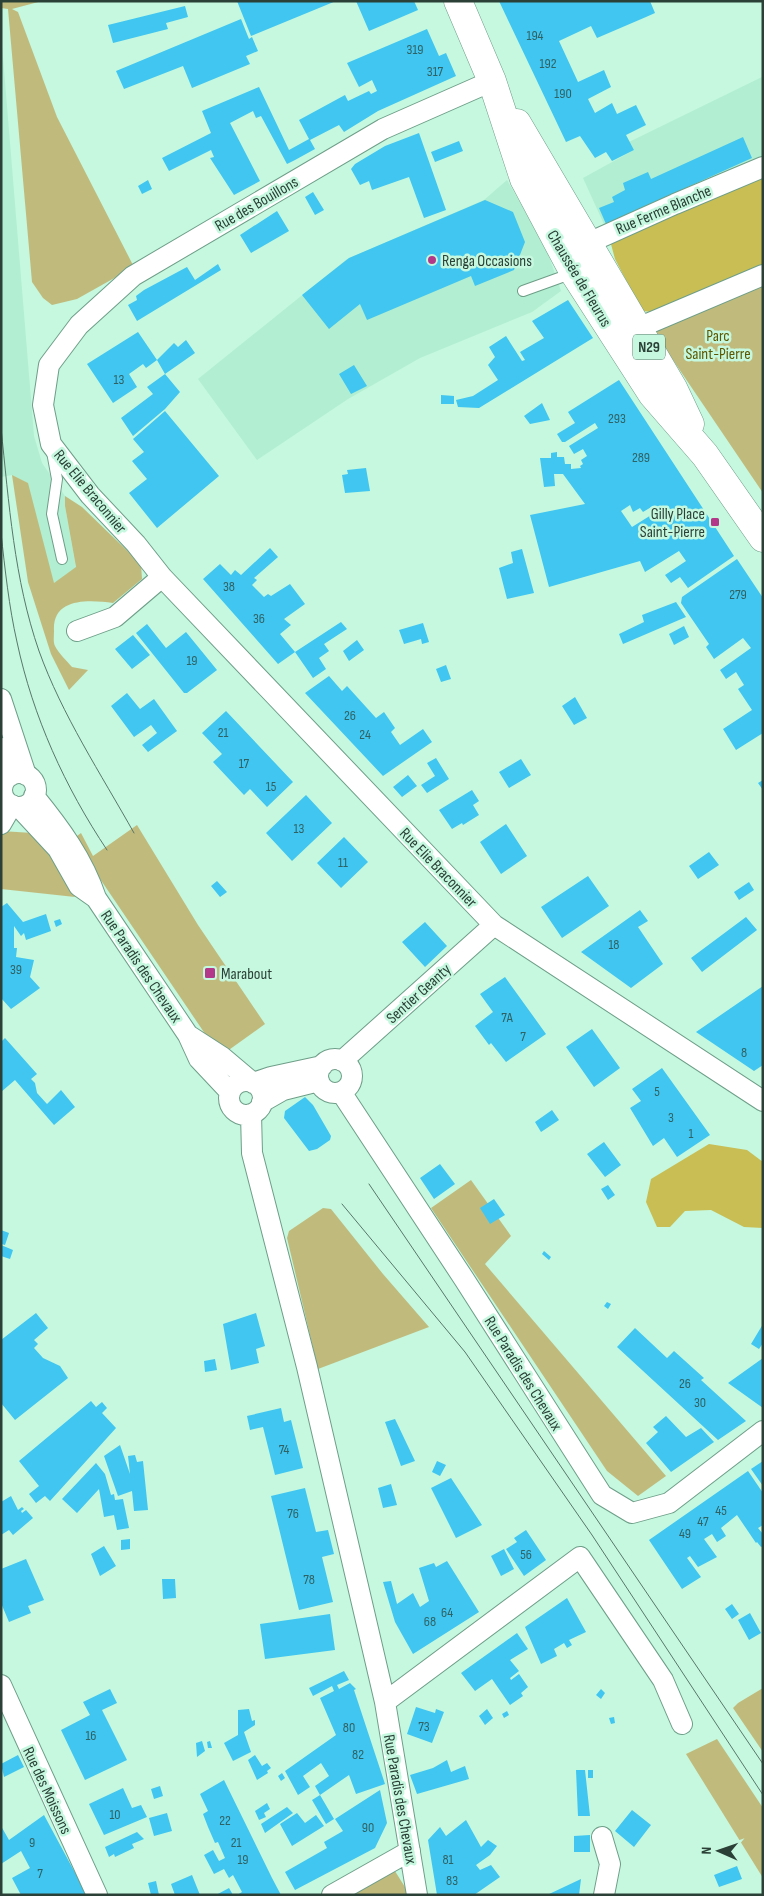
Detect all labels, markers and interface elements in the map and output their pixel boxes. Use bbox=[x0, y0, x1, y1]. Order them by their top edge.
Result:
house number: 194 bbox=[527, 27, 544, 44]
house number: 319 bbox=[407, 41, 423, 58]
house number: 192 bbox=[540, 55, 557, 72]
house number: 317 bbox=[427, 63, 444, 80]
house number: 190 bbox=[554, 85, 572, 102]
street label: Rue des Bouillons bbox=[212, 173, 302, 236]
street label: Rue Ferme Blanche bbox=[613, 182, 714, 239]
street label: Chaussée de Fleurus bbox=[542, 227, 615, 331]
place label: Renga Occasions bbox=[442, 252, 532, 271]
marker: Renga Occasions bbox=[426, 254, 438, 266]
park label: Parc Saint-Pierre bbox=[685, 327, 751, 364]
road number: N29 bbox=[633, 334, 665, 360]
house number: 13 bbox=[114, 371, 125, 388]
house number: 293 bbox=[608, 410, 626, 427]
street label: Rue Elie Braconnier bbox=[49, 446, 131, 538]
house number: 289 bbox=[632, 449, 650, 466]
place label: Gilly Place Saint-Pierre bbox=[640, 505, 705, 542]
marker: Gilly Place Saint-Pierre bbox=[709, 516, 721, 528]
house number: 38 bbox=[223, 578, 235, 595]
house number: 279 bbox=[729, 586, 747, 603]
house number: 36 bbox=[253, 610, 265, 627]
house number: 19 bbox=[186, 652, 198, 669]
house number: 26 bbox=[344, 707, 356, 724]
house number: 21 bbox=[218, 724, 228, 741]
house number: 24 bbox=[359, 726, 371, 743]
house number: 17 bbox=[239, 755, 250, 772]
house number: 15 bbox=[266, 778, 277, 795]
house number: 13 bbox=[294, 820, 305, 837]
street label: Rue Elie Braconnier bbox=[395, 824, 481, 912]
house number: 11 bbox=[338, 854, 348, 871]
street label: Rue Paradis des Chevaux bbox=[96, 907, 185, 1027]
house number: 18 bbox=[608, 936, 620, 953]
street label: Sentier Geanty bbox=[383, 960, 455, 1028]
house number: 39 bbox=[10, 961, 22, 978]
place label: Marabout bbox=[221, 965, 272, 984]
marker: Marabout bbox=[203, 966, 217, 980]
house number: 7A bbox=[501, 1009, 514, 1026]
house number: 7 bbox=[520, 1028, 526, 1045]
house number: 8 bbox=[741, 1044, 747, 1061]
house number: 5 bbox=[654, 1083, 660, 1100]
house number: 3 bbox=[668, 1109, 674, 1126]
house number: 1 bbox=[689, 1125, 694, 1142]
street label: Rue Paradis des Chevaux bbox=[480, 1313, 566, 1435]
house number: 26 bbox=[679, 1375, 691, 1392]
house number: 30 bbox=[694, 1394, 706, 1411]
house number: 74 bbox=[279, 1441, 290, 1458]
house number: 45 bbox=[715, 1502, 727, 1519]
house number: 76 bbox=[287, 1505, 299, 1522]
house number: 47 bbox=[697, 1513, 709, 1530]
house number: 49 bbox=[679, 1525, 691, 1542]
house number: 56 bbox=[520, 1546, 532, 1563]
house number: 78 bbox=[303, 1571, 315, 1588]
house number: 64 bbox=[441, 1604, 453, 1621]
house number: 68 bbox=[424, 1613, 436, 1630]
house number: 73 bbox=[418, 1718, 430, 1735]
house number: 80 bbox=[343, 1719, 355, 1736]
house number: 16 bbox=[85, 1727, 97, 1744]
street label: Rue Paradis des Chevaux bbox=[379, 1733, 420, 1866]
street label: Rue des Moissons bbox=[18, 1744, 75, 1838]
house number: 82 bbox=[352, 1746, 364, 1763]
house number: 10 bbox=[109, 1806, 121, 1823]
house number: 22 bbox=[219, 1812, 231, 1829]
house number: 90 bbox=[362, 1819, 374, 1836]
north arrow bbox=[694, 1826, 744, 1876]
house number: 9 bbox=[29, 1834, 35, 1851]
house number: 21 bbox=[231, 1834, 241, 1851]
text: N bbox=[698, 1847, 715, 1855]
house number: 19 bbox=[237, 1851, 249, 1868]
house number: 81 bbox=[442, 1851, 454, 1868]
house number: 7 bbox=[37, 1865, 43, 1882]
house number: 83 bbox=[446, 1872, 458, 1889]

